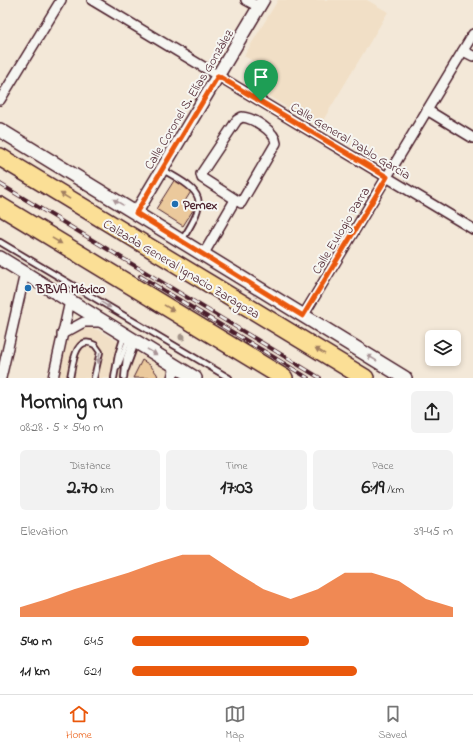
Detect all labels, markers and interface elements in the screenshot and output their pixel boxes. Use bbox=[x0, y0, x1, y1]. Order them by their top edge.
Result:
street label: Calle Coronel S. Elías González bbox=[140, 26, 239, 173]
pin bbox=[244, 60, 278, 101]
icon: arrive bbox=[250, 66, 272, 88]
street label: Calle General Pablo García bbox=[287, 98, 414, 185]
street label: Calle Eulogio Parra bbox=[308, 184, 376, 279]
one-way arrow bbox=[59, 193, 71, 200]
place label: Pemex bbox=[183, 196, 217, 215]
one-way arrow bbox=[112, 198, 124, 205]
marker: Pemex bbox=[170, 199, 180, 209]
street label: Calzada General Ignacio Zaragoza bbox=[99, 215, 263, 325]
one-way arrow bbox=[51, 238, 63, 245]
place label: BBVA México bbox=[35, 280, 106, 299]
marker: BBVA México bbox=[23, 283, 33, 293]
one-way arrow bbox=[100, 301, 112, 308]
one-way arrow bbox=[163, 305, 175, 312]
map controls bbox=[425, 330, 461, 366]
button: layers bbox=[425, 330, 461, 366]
one-way arrow bbox=[314, 347, 326, 354]
one-way arrow bbox=[146, 349, 158, 356]
one-way arrow bbox=[96, 352, 102, 365]
one-way arrow bbox=[366, 354, 377, 361]
text: Morning run bbox=[20, 387, 123, 419]
button: share bbox=[411, 391, 453, 433]
text: 08:28 · 5 × 540 m bbox=[20, 418, 103, 437]
text: Distance bbox=[70, 458, 110, 474]
text: Time bbox=[226, 458, 247, 474]
text: Pace bbox=[372, 458, 394, 474]
text: 2.70 bbox=[67, 474, 98, 503]
text: 17:03 bbox=[220, 474, 253, 503]
text: 6:19 bbox=[362, 474, 385, 503]
text: km bbox=[98, 482, 114, 498]
text: /km bbox=[385, 482, 404, 498]
text: Elevation bbox=[20, 522, 68, 541]
text: 39–45 m bbox=[414, 522, 453, 541]
text: 540 m bbox=[20, 632, 52, 651]
text: 6:45 bbox=[84, 632, 104, 651]
text: 1.1 km bbox=[20, 662, 50, 681]
text: 6:21 bbox=[84, 662, 101, 681]
tab: Home bbox=[66, 703, 92, 743]
tab: Map bbox=[224, 703, 246, 743]
tab: Saved bbox=[378, 703, 407, 743]

